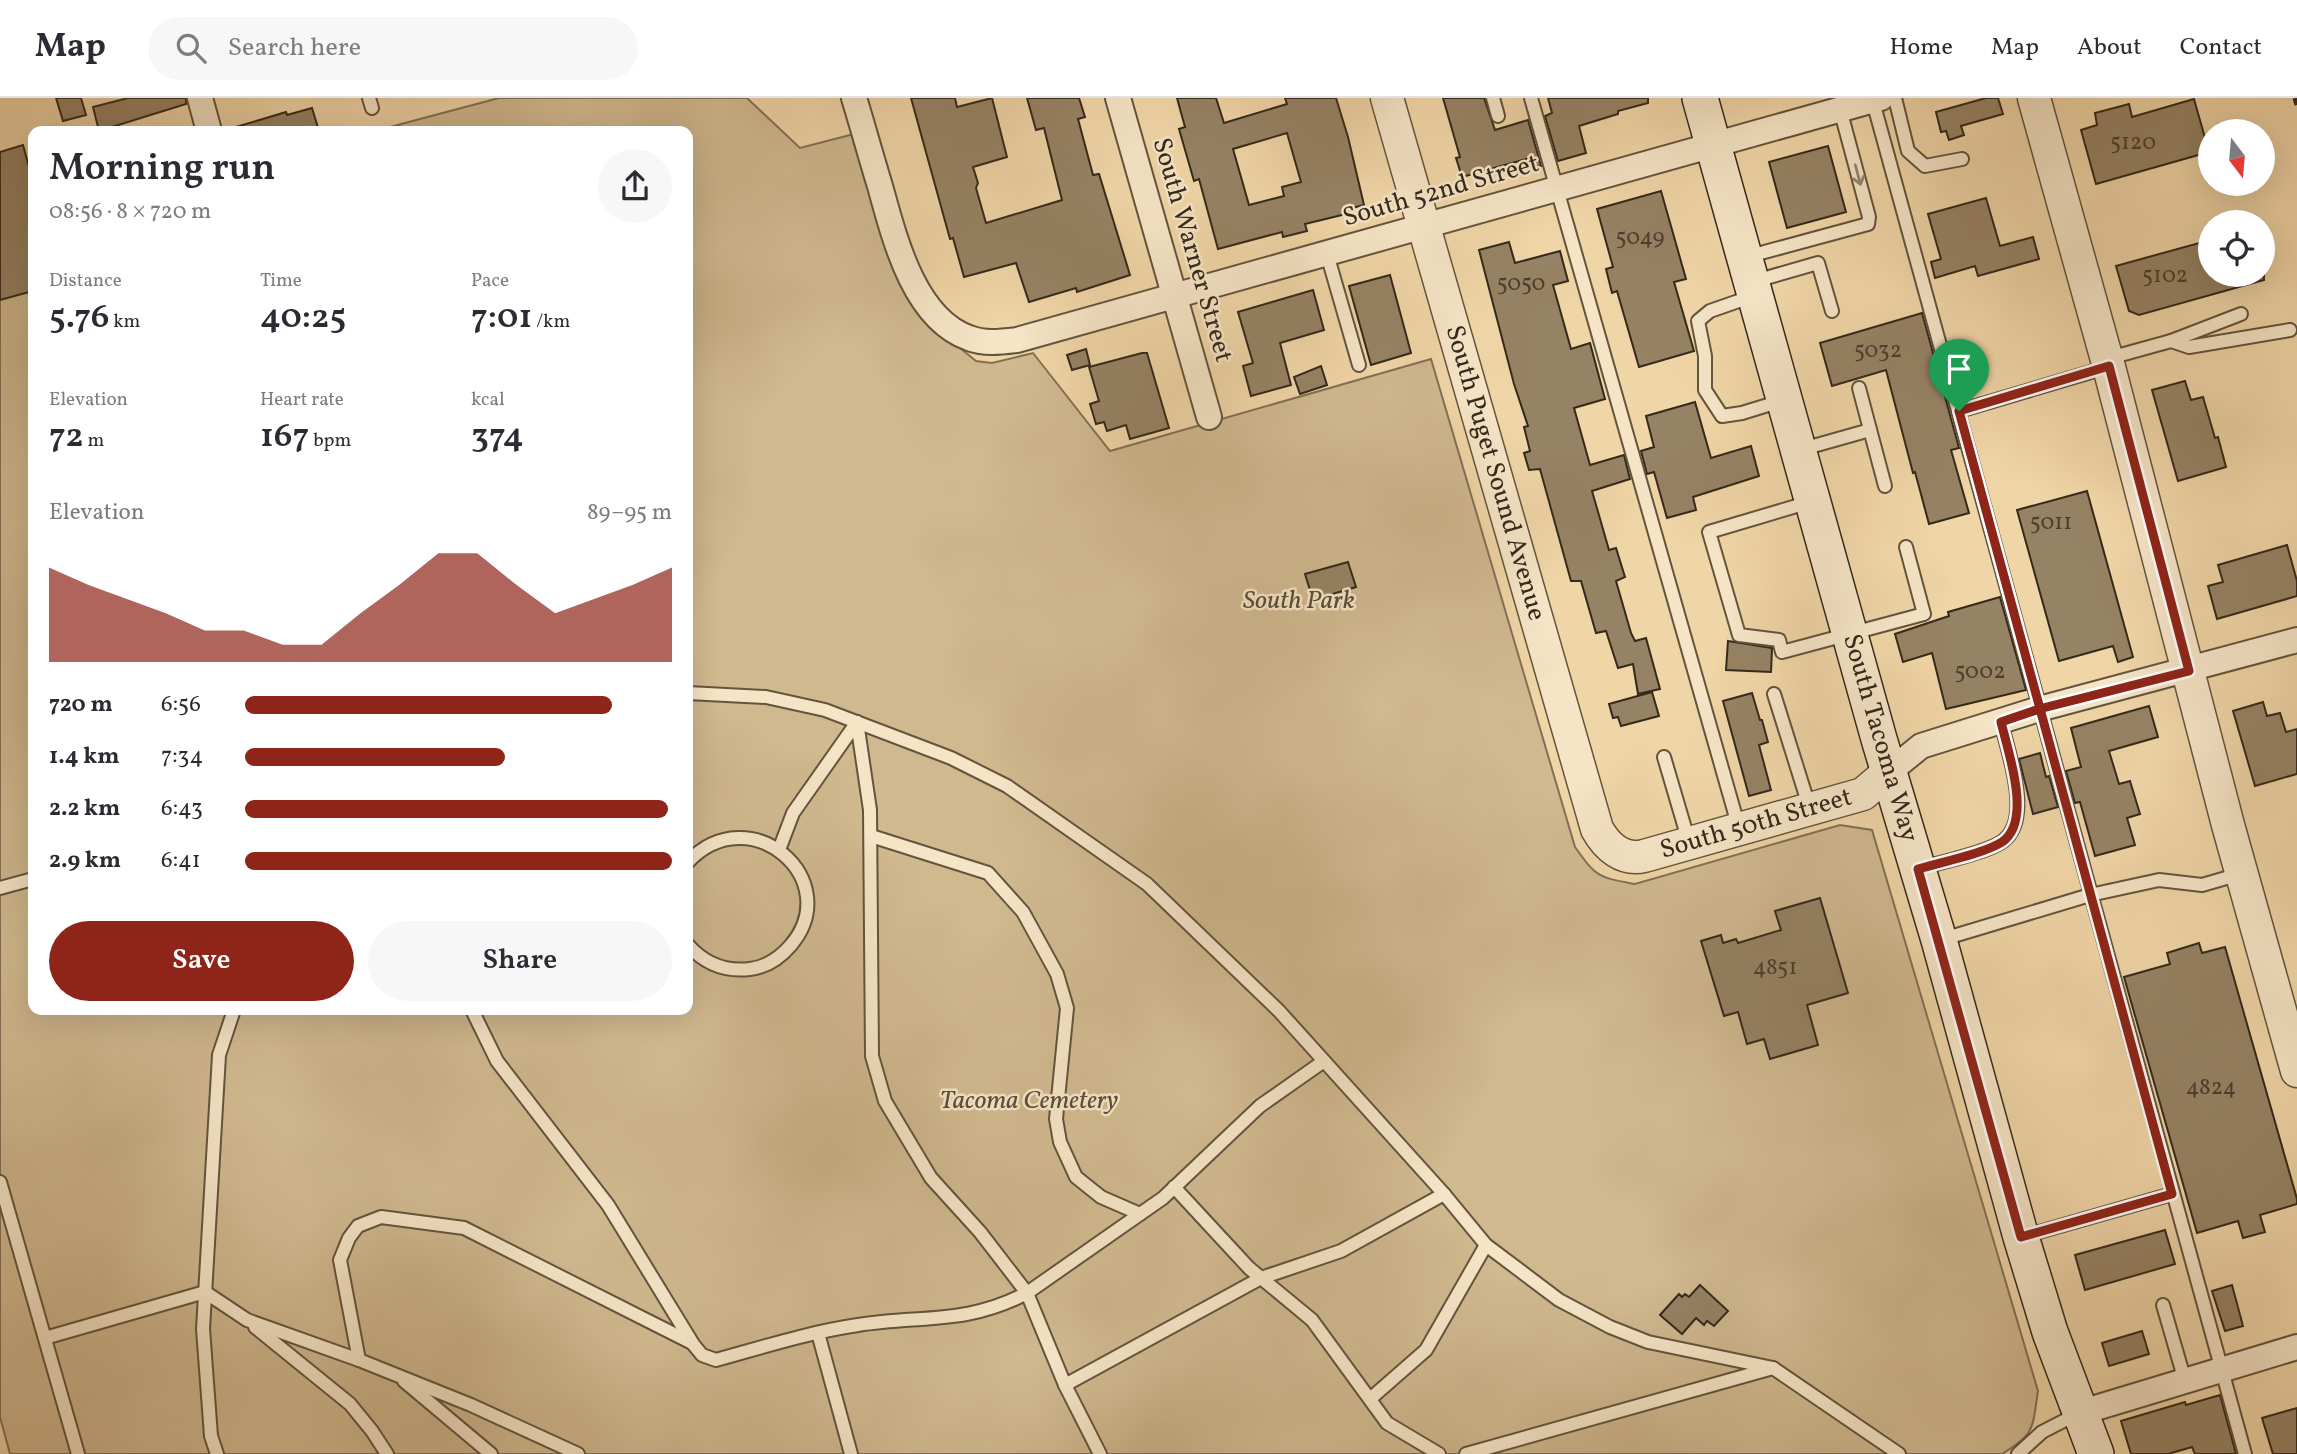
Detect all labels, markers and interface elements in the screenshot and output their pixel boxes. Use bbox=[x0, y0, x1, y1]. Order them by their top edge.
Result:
search box bbox=[148, 17, 638, 80]
text: Map bbox=[35, 25, 106, 71]
icon: search bbox=[172, 29, 210, 67]
text: Search here bbox=[228, 30, 361, 66]
text: Home bbox=[1889, 31, 1953, 65]
text: Map bbox=[1991, 31, 2039, 65]
text: About bbox=[2077, 31, 2142, 65]
text: Contact bbox=[2180, 31, 2262, 65]
north arrow bbox=[2198, 119, 2275, 196]
map controls bbox=[2198, 119, 2275, 287]
house number: 5120 bbox=[2110, 127, 2156, 159]
street label: South Warner Street bbox=[1143, 133, 1241, 367]
text: Morning run bbox=[49, 143, 275, 196]
street label: South 52nd Street bbox=[1339, 146, 1543, 236]
button: share bbox=[598, 149, 672, 223]
one-way arrow bbox=[1852, 163, 1865, 186]
text: 08:56 · 8 × 720 m bbox=[49, 196, 211, 228]
button: locate bbox=[2198, 210, 2275, 287]
house number: 5049 bbox=[1616, 222, 1664, 254]
house number: 5102 bbox=[2142, 260, 2188, 292]
text: Distance bbox=[49, 268, 122, 294]
text: Time bbox=[260, 268, 302, 294]
text: Pace bbox=[471, 268, 509, 294]
house number: 5050 bbox=[1497, 268, 1545, 300]
text: 5.76 bbox=[49, 294, 109, 342]
text: 40:25 bbox=[260, 294, 346, 342]
text: 7:01 bbox=[471, 294, 532, 342]
text: km bbox=[109, 309, 140, 335]
text: /km bbox=[532, 309, 570, 335]
street label: South Puget Sound Avenue bbox=[1436, 321, 1554, 625]
house number: 5032 bbox=[1854, 335, 1902, 367]
pin bbox=[1929, 339, 1989, 411]
icon: arrive bbox=[1940, 350, 1978, 388]
text: Elevation bbox=[49, 387, 128, 413]
text: Heart rate bbox=[260, 387, 344, 413]
text: kcal bbox=[471, 387, 505, 413]
text: 72 bbox=[49, 413, 84, 461]
text: 167 bbox=[260, 413, 309, 461]
text: 374 bbox=[471, 413, 524, 461]
text: m bbox=[84, 428, 104, 454]
text: bpm bbox=[309, 428, 351, 454]
text: Elevation bbox=[49, 497, 145, 529]
text: 89–95 m bbox=[587, 497, 672, 529]
house number: 5011 bbox=[2030, 507, 2072, 539]
park label: South Park bbox=[1243, 583, 1355, 619]
street label: South Tacoma Way bbox=[1833, 630, 1927, 846]
house number: 5002 bbox=[1954, 656, 2006, 688]
text: 720 m bbox=[49, 689, 113, 721]
text: 6:56 bbox=[161, 689, 201, 721]
text: 1.4 km bbox=[49, 741, 120, 773]
text: 7:34 bbox=[161, 741, 203, 773]
street label: South 50th Street bbox=[1656, 779, 1856, 869]
text: 2.2 km bbox=[49, 793, 120, 825]
text: 6:43 bbox=[161, 793, 203, 825]
text: 2.9 km bbox=[49, 845, 121, 877]
text: 6:41 bbox=[161, 845, 201, 877]
button: Save bbox=[49, 921, 354, 1001]
button: Share bbox=[368, 921, 672, 1001]
house number: 4851 bbox=[1753, 952, 1797, 984]
house number: 4824 bbox=[2186, 1072, 2236, 1104]
park label: Tacoma Cemetery bbox=[940, 1083, 1118, 1119]

